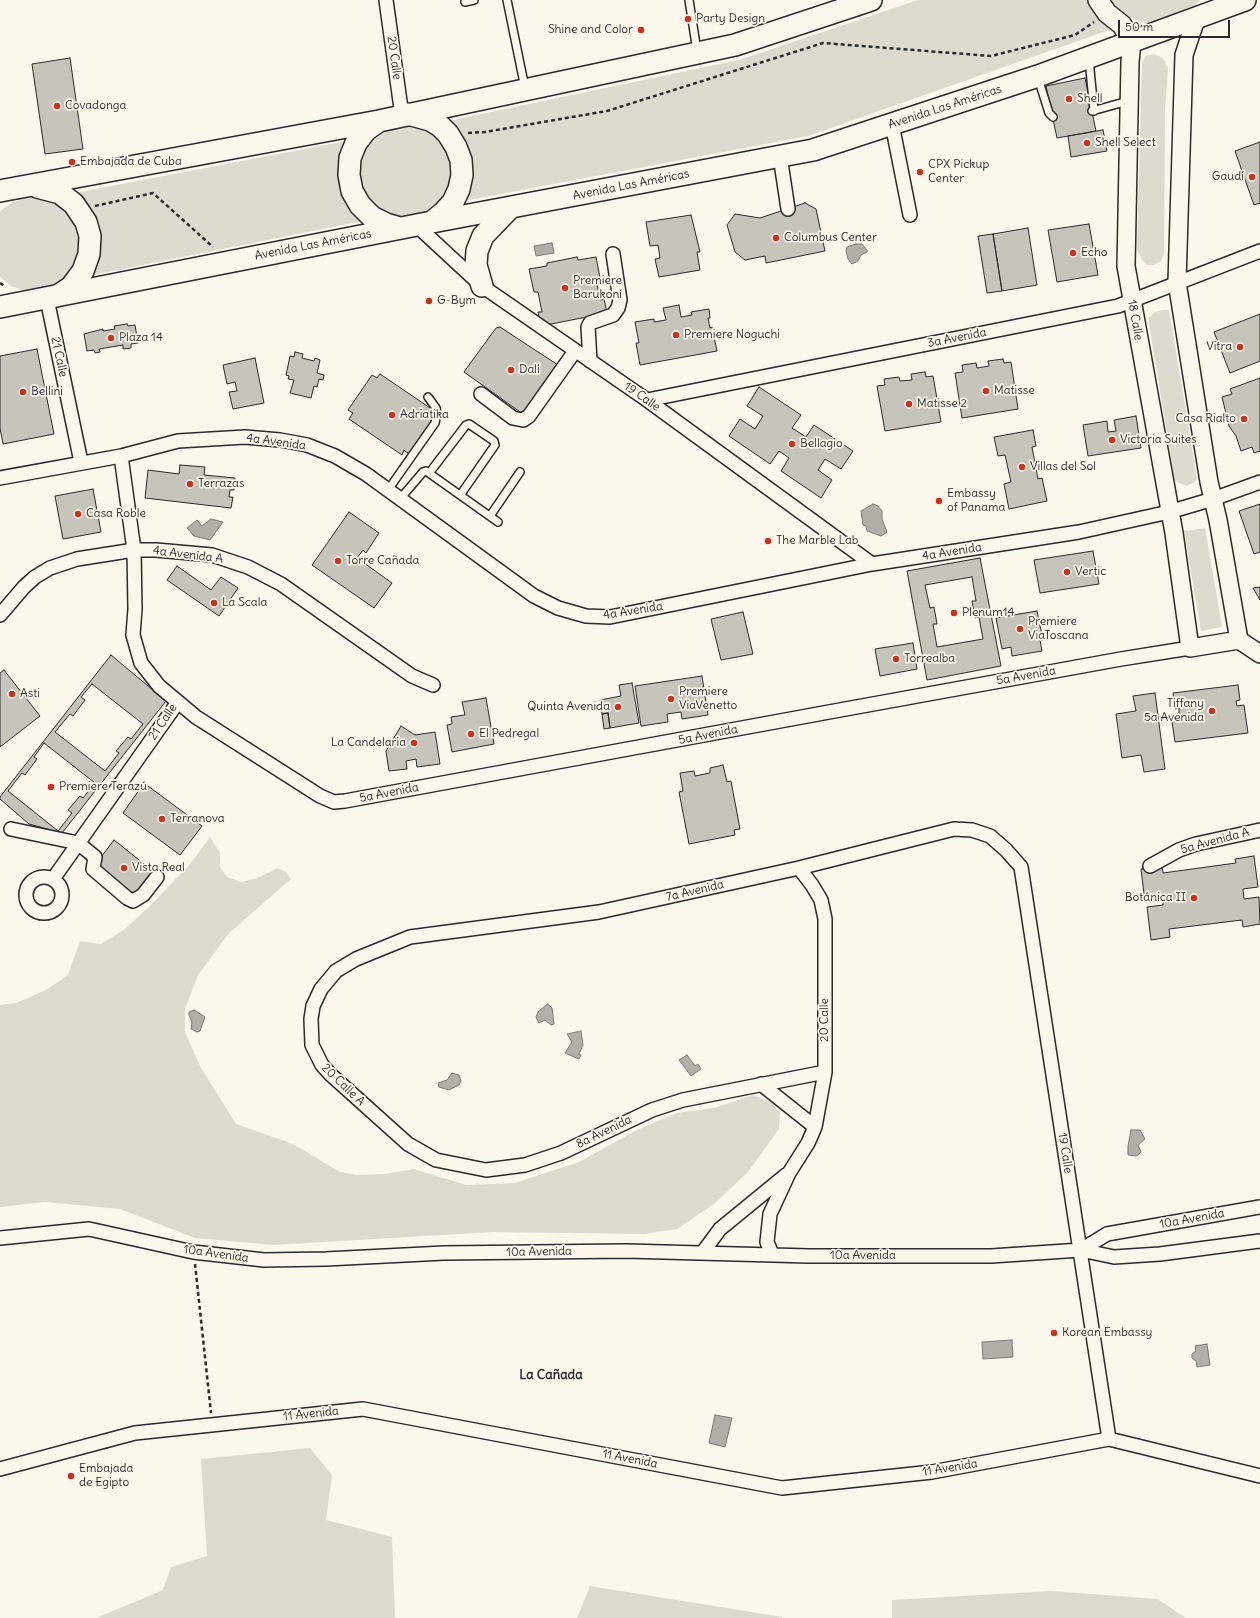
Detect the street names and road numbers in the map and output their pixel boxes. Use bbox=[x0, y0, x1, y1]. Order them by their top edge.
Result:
street label: 20 Calle bbox=[384, 35, 404, 81]
street label: Avenida Las Américas bbox=[886, 82, 1004, 132]
street label: Avenida Las Américas bbox=[571, 167, 691, 203]
street label: Avenida Las Américas bbox=[253, 227, 373, 263]
street label: 18 Calle bbox=[1124, 299, 1146, 341]
street label: 3a Avenida bbox=[926, 325, 988, 351]
street label: 21 Calle bbox=[48, 336, 70, 378]
street label: 19 Calle bbox=[621, 379, 663, 415]
street label: 4a Avenida bbox=[245, 431, 307, 453]
street label: 4a Avenida bbox=[921, 540, 983, 564]
street label: 4a Avenida A bbox=[152, 544, 224, 566]
street label: 4a Avenida bbox=[602, 599, 664, 623]
street label: 5a Avenida bbox=[995, 664, 1057, 688]
street label: 21 Calle bbox=[146, 701, 180, 743]
street label: 5a Avenida bbox=[677, 722, 739, 748]
street label: 5a Avenida bbox=[358, 780, 420, 806]
street label: 5a Avenida A bbox=[1179, 825, 1251, 857]
street label: 7a Avenida bbox=[665, 877, 725, 905]
street label: 20 Calle bbox=[818, 998, 832, 1042]
street label: 20 Calle A bbox=[318, 1061, 368, 1109]
street label: 8a Avenida bbox=[574, 1112, 634, 1152]
street label: 19 Calle bbox=[1055, 1132, 1075, 1174]
street label: 10a Avenida bbox=[1158, 1206, 1226, 1232]
street label: 10a Avenida bbox=[182, 1242, 250, 1266]
street label: 10a Avenida bbox=[506, 1244, 572, 1260]
street label: 10a Avenida bbox=[830, 1249, 896, 1263]
street label: 11 Avenida bbox=[282, 1404, 340, 1424]
street label: 11 Avenida bbox=[601, 1447, 659, 1471]
street label: 11 Avenida bbox=[921, 1457, 979, 1479]

